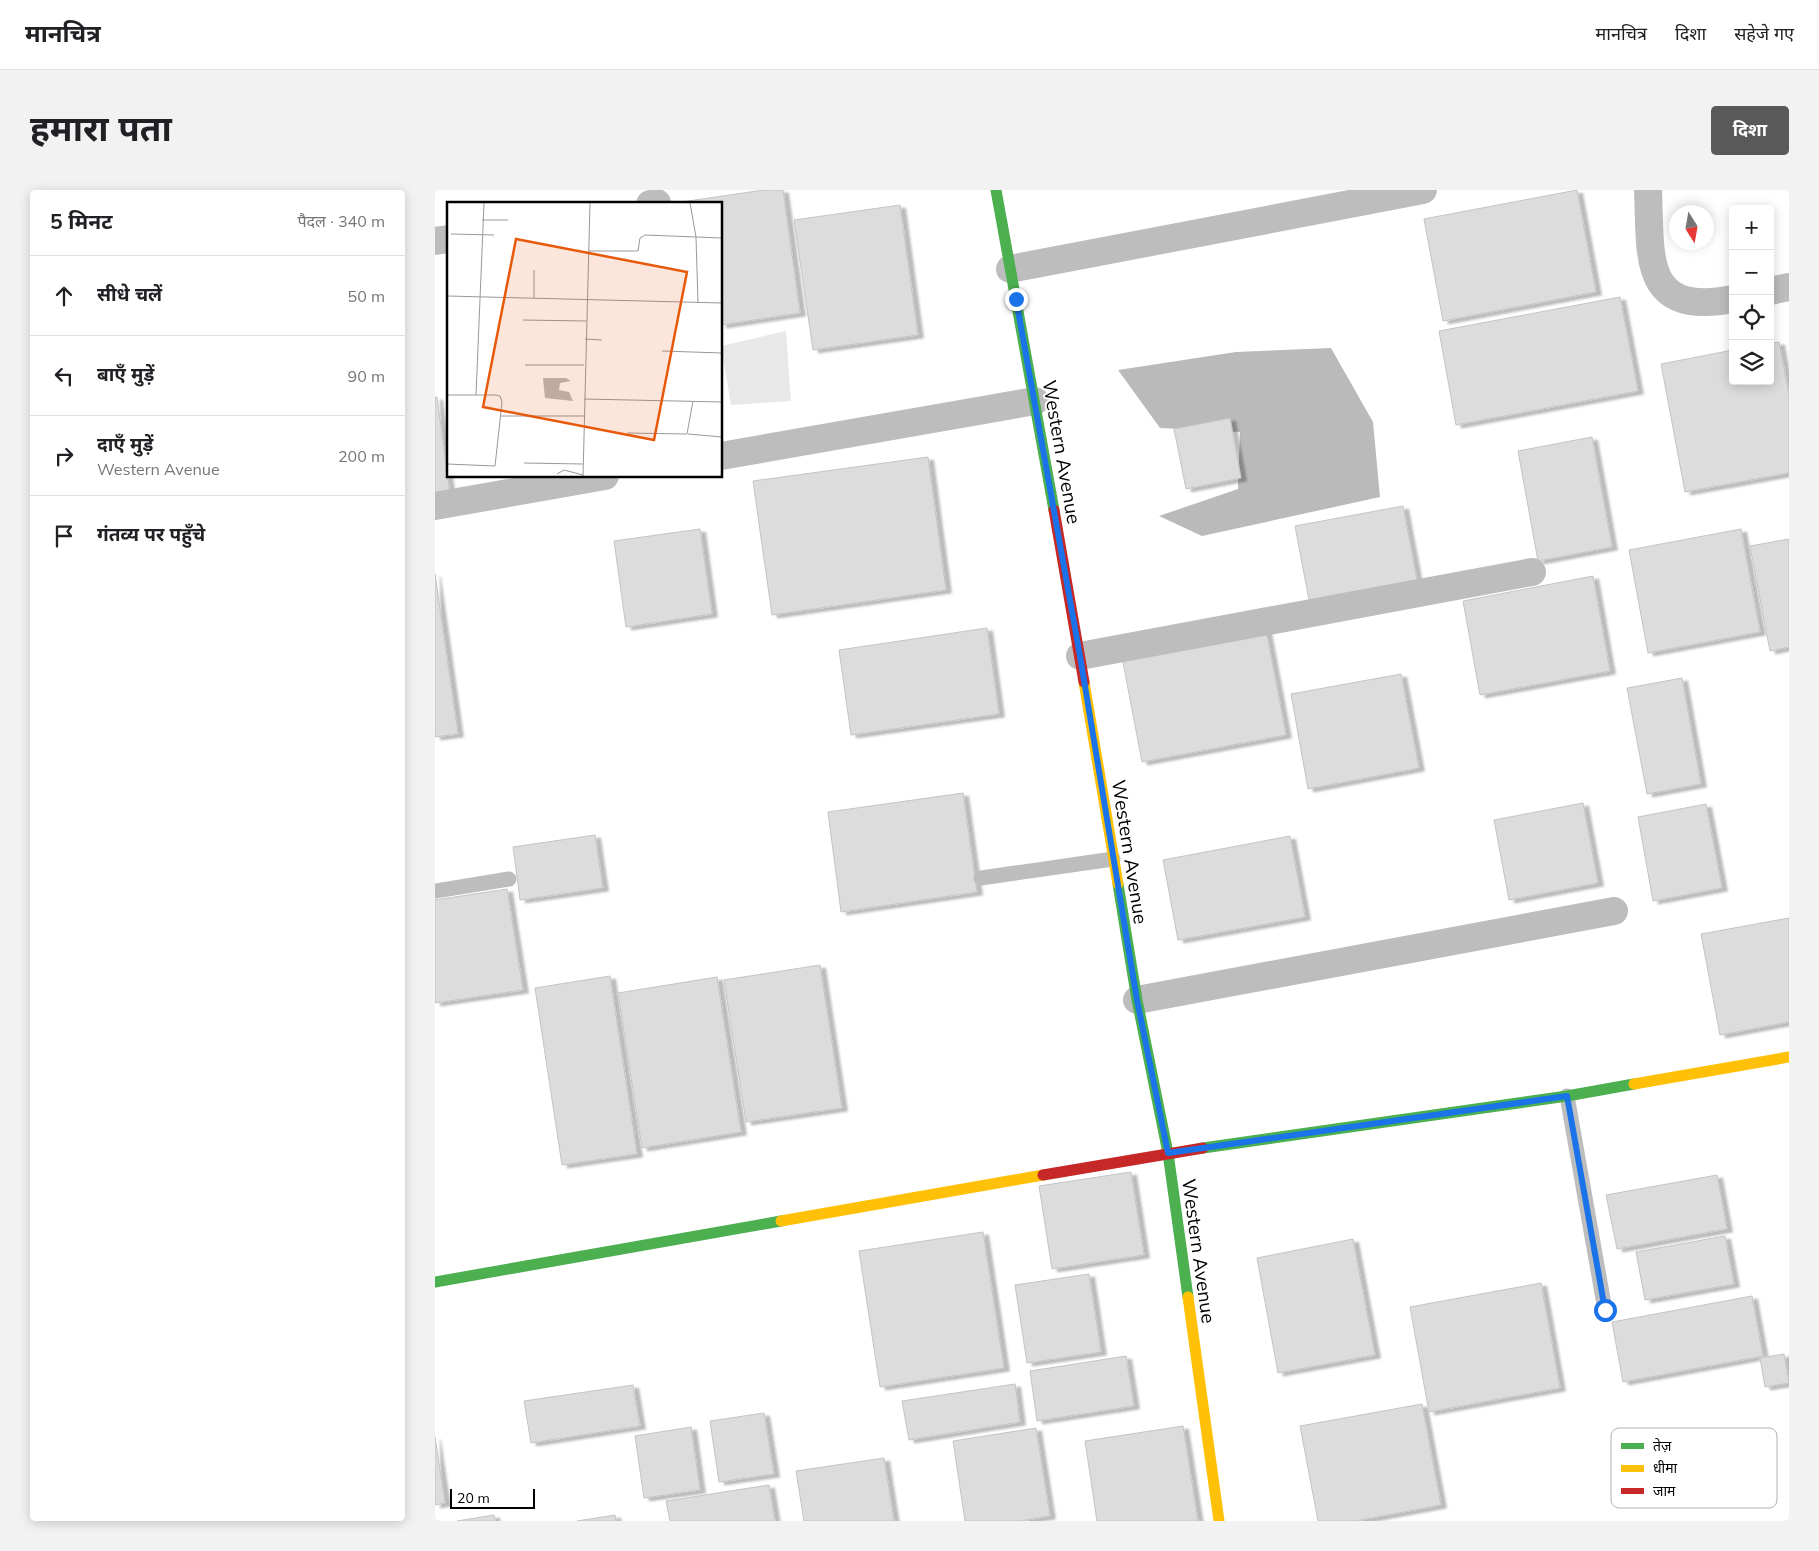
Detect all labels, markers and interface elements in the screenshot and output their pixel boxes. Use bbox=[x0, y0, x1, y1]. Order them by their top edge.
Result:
text: मानचित्र bbox=[25, 18, 101, 48]
text: मानचित्र bbox=[1596, 22, 1647, 45]
text: दिशा bbox=[1675, 22, 1706, 45]
text: सहेजे गए bbox=[1734, 22, 1794, 45]
text: हमारा पता bbox=[30, 106, 172, 150]
button: दिशा bbox=[1711, 106, 1789, 155]
inset map bbox=[447, 202, 723, 478]
north arrow bbox=[1669, 205, 1714, 250]
map controls bbox=[1729, 205, 1774, 385]
button: + bbox=[1729, 205, 1774, 250]
text: 5 मिनट bbox=[50, 208, 112, 234]
text: पैदल · 340 m bbox=[297, 211, 385, 231]
button: − bbox=[1729, 250, 1774, 295]
icon: ahead bbox=[50, 282, 78, 310]
text: सीधे चलें bbox=[97, 282, 162, 306]
text: 50 m bbox=[348, 286, 385, 306]
route end bbox=[1005, 288, 1028, 311]
button: locate bbox=[1729, 295, 1774, 340]
button: layers bbox=[1729, 340, 1774, 385]
icon: left bbox=[50, 362, 78, 390]
text: बाएँ मुड़ें bbox=[97, 362, 154, 386]
text: 90 m bbox=[348, 366, 385, 386]
street label: Western Avenue bbox=[1038, 378, 1086, 526]
text: दाएँ मुड़ें bbox=[97, 432, 153, 456]
icon: right bbox=[50, 442, 78, 470]
text: 200 m bbox=[338, 446, 385, 466]
text: Western Avenue bbox=[97, 459, 220, 479]
icon: arrive bbox=[50, 522, 78, 550]
text: गंतव्य पर पहुँचे bbox=[97, 522, 205, 546]
street label: Western Avenue bbox=[1107, 778, 1153, 926]
street label: Western Avenue bbox=[1177, 1177, 1221, 1325]
route start bbox=[1594, 1299, 1617, 1322]
legend bbox=[1611, 1428, 1777, 1508]
text: तेज़ bbox=[1653, 1437, 1672, 1455]
text: धीमा bbox=[1653, 1459, 1678, 1477]
text: जाम bbox=[1653, 1482, 1676, 1500]
scale bar bbox=[450, 1486, 535, 1509]
text: 20 m bbox=[457, 1489, 490, 1507]

